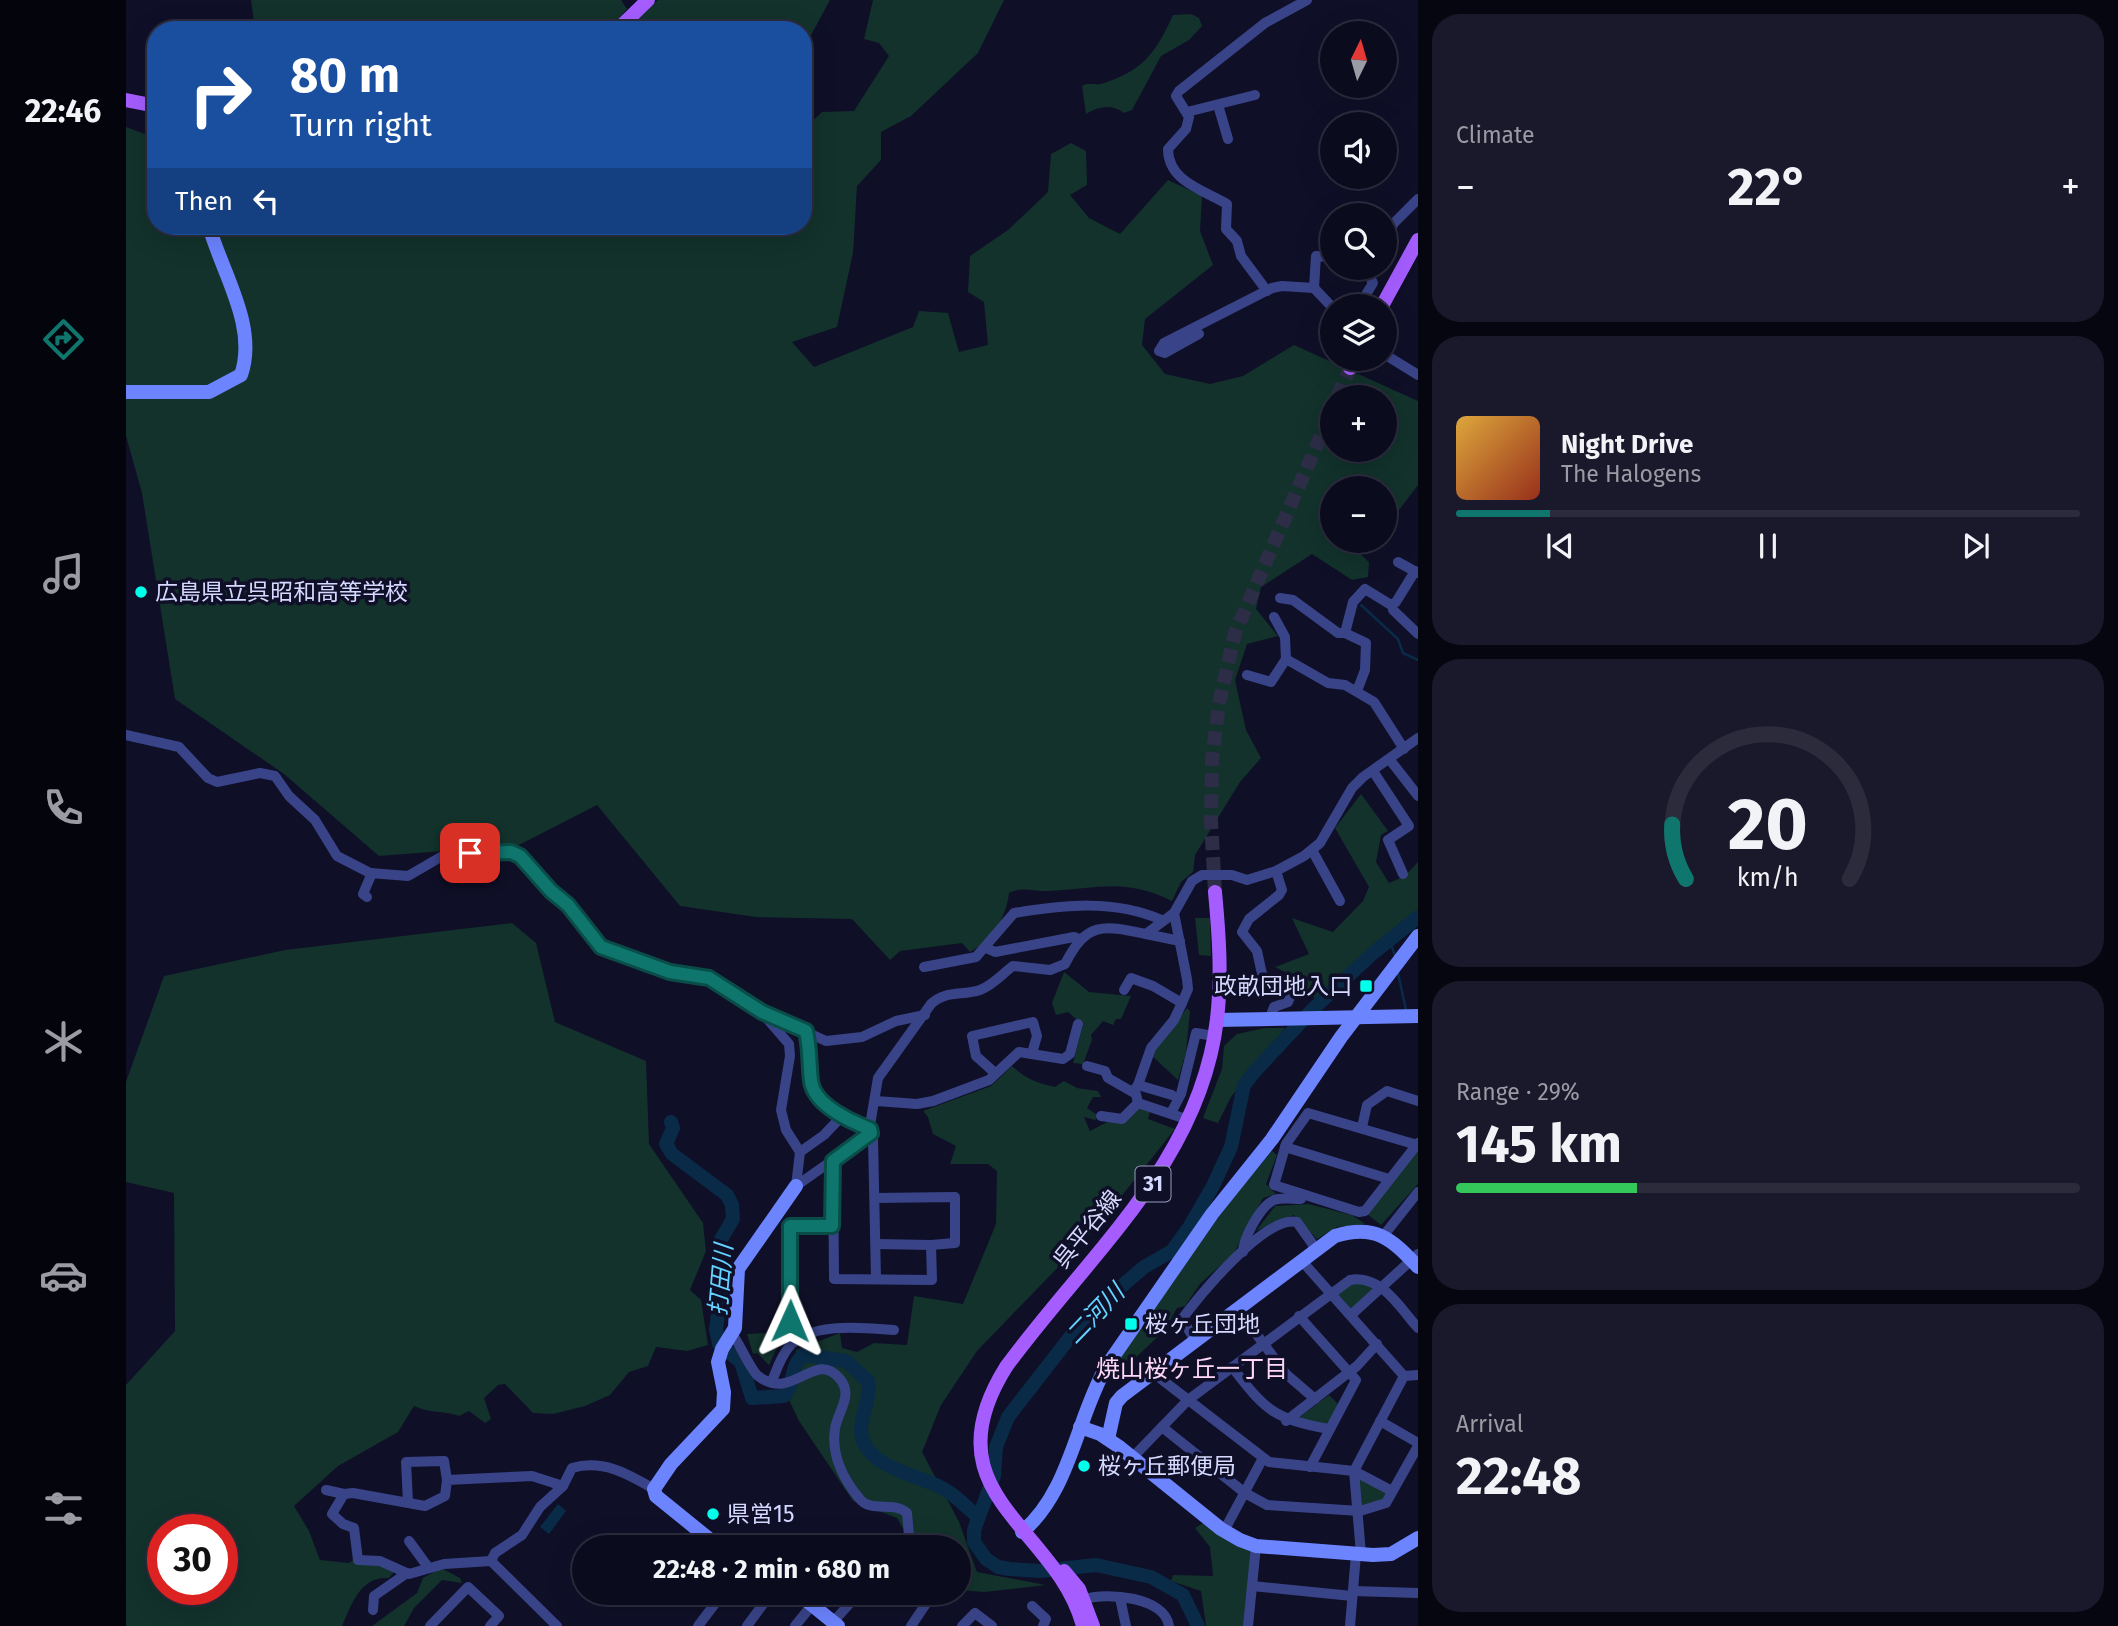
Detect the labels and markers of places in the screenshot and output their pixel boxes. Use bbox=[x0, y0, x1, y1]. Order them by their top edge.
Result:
place label: 広島県立呉昭和高等学校 bbox=[155, 578, 408, 606]
marker: 広島県立呉昭和高等学校 bbox=[133, 584, 149, 600]
pin bbox=[440, 823, 500, 883]
place label: 政畝団地入口 bbox=[1214, 972, 1352, 1000]
marker: 政畝団地入口 bbox=[1358, 978, 1374, 994]
place label: 桜ヶ丘団地 bbox=[1145, 1310, 1260, 1338]
marker: 桜ヶ丘団地 bbox=[1123, 1316, 1139, 1332]
place label: 桜ヶ丘郵便局 bbox=[1098, 1452, 1236, 1480]
marker: 桜ヶ丘郵便局 bbox=[1076, 1458, 1092, 1474]
place label: 県営15 bbox=[727, 1500, 794, 1528]
marker: 県営15 bbox=[705, 1506, 721, 1522]

